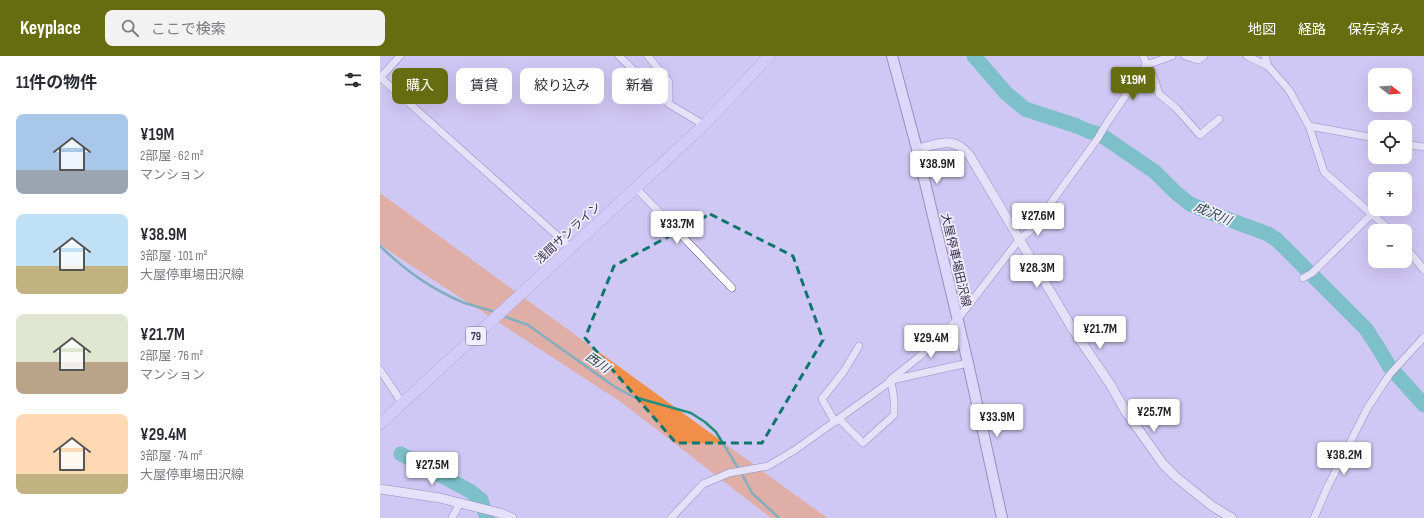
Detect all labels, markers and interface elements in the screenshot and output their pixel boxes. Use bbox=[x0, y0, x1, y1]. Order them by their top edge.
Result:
search box bbox=[105, 10, 385, 46]
text: Keyplace bbox=[20, 17, 81, 40]
icon: search bbox=[119, 17, 141, 39]
text: ここで検索 bbox=[151, 20, 226, 39]
text: 地図 bbox=[1248, 21, 1276, 38]
text: 経路 bbox=[1298, 21, 1326, 38]
text: 保存済み bbox=[1348, 21, 1404, 38]
pin: ¥19M bbox=[1109, 67, 1157, 101]
chip: 購入 bbox=[392, 68, 448, 104]
chip: 賃貸 bbox=[456, 68, 512, 104]
chip: 絞り込み bbox=[520, 68, 604, 104]
chip: 新着 bbox=[612, 68, 668, 104]
north arrow bbox=[1368, 68, 1412, 112]
map controls bbox=[1368, 68, 1412, 268]
icon: filters bbox=[342, 69, 364, 91]
text: ¥19M bbox=[1120, 72, 1146, 88]
text: 11件の物件 bbox=[16, 73, 97, 93]
button: locate bbox=[1368, 120, 1412, 164]
text: ¥19M bbox=[140, 125, 174, 145]
icon: home bbox=[48, 130, 96, 178]
text: 2部屋 · 62 m² bbox=[140, 148, 204, 164]
pin: ¥38.9M bbox=[904, 151, 970, 185]
text: ¥38.9M bbox=[919, 156, 955, 172]
text: マンション bbox=[140, 167, 205, 183]
button: + bbox=[1368, 172, 1412, 216]
street label: 浅間サンライン bbox=[533, 199, 604, 268]
water label: 成沢川 bbox=[1192, 199, 1236, 230]
pin: ¥27.6M bbox=[1005, 203, 1071, 237]
text: ¥27.6M bbox=[1021, 208, 1055, 224]
pin: ¥33.7M bbox=[644, 211, 710, 245]
street label: 大屋停車場田沢線 bbox=[937, 212, 974, 309]
text: ¥33.7M bbox=[660, 216, 694, 232]
button: − bbox=[1368, 224, 1412, 268]
text: ¥38.9M bbox=[140, 225, 187, 245]
icon: home bbox=[48, 230, 96, 278]
text: 3部屋 · 101 m² bbox=[140, 248, 208, 264]
pin: ¥28.3M bbox=[1004, 255, 1070, 289]
text: ¥28.3M bbox=[1019, 260, 1055, 276]
text: 大屋停車場田沢線 bbox=[140, 267, 244, 283]
pin: ¥21.7M bbox=[1067, 316, 1133, 350]
text: ¥21.7M bbox=[1083, 321, 1117, 337]
text: ¥21.7M bbox=[140, 325, 185, 345]
pin: ¥29.4M bbox=[898, 325, 964, 359]
road number: 79 bbox=[466, 327, 486, 345]
icon: home bbox=[48, 330, 96, 378]
text: ¥29.4M bbox=[913, 330, 949, 346]
text: 2部屋 · 76 m² bbox=[140, 348, 203, 364]
water label: 西川 bbox=[582, 349, 614, 378]
text: マンション bbox=[140, 367, 205, 383]
pin: ¥25.7M bbox=[1121, 399, 1187, 433]
pin: ¥33.9M bbox=[964, 404, 1030, 438]
text: ¥25.7M bbox=[1137, 404, 1171, 420]
text: ¥33.9M bbox=[979, 409, 1015, 425]
text: ¥29.4M bbox=[140, 425, 187, 445]
icon: home bbox=[48, 430, 96, 478]
pin: ¥38.2M bbox=[1311, 442, 1377, 476]
text: ¥38.2M bbox=[1326, 447, 1362, 463]
text: 3部屋 · 74 m² bbox=[140, 448, 203, 464]
pin: ¥27.5M bbox=[399, 452, 465, 486]
text: ¥27.5M bbox=[415, 457, 449, 473]
text: 大屋停車場田沢線 bbox=[140, 467, 244, 483]

